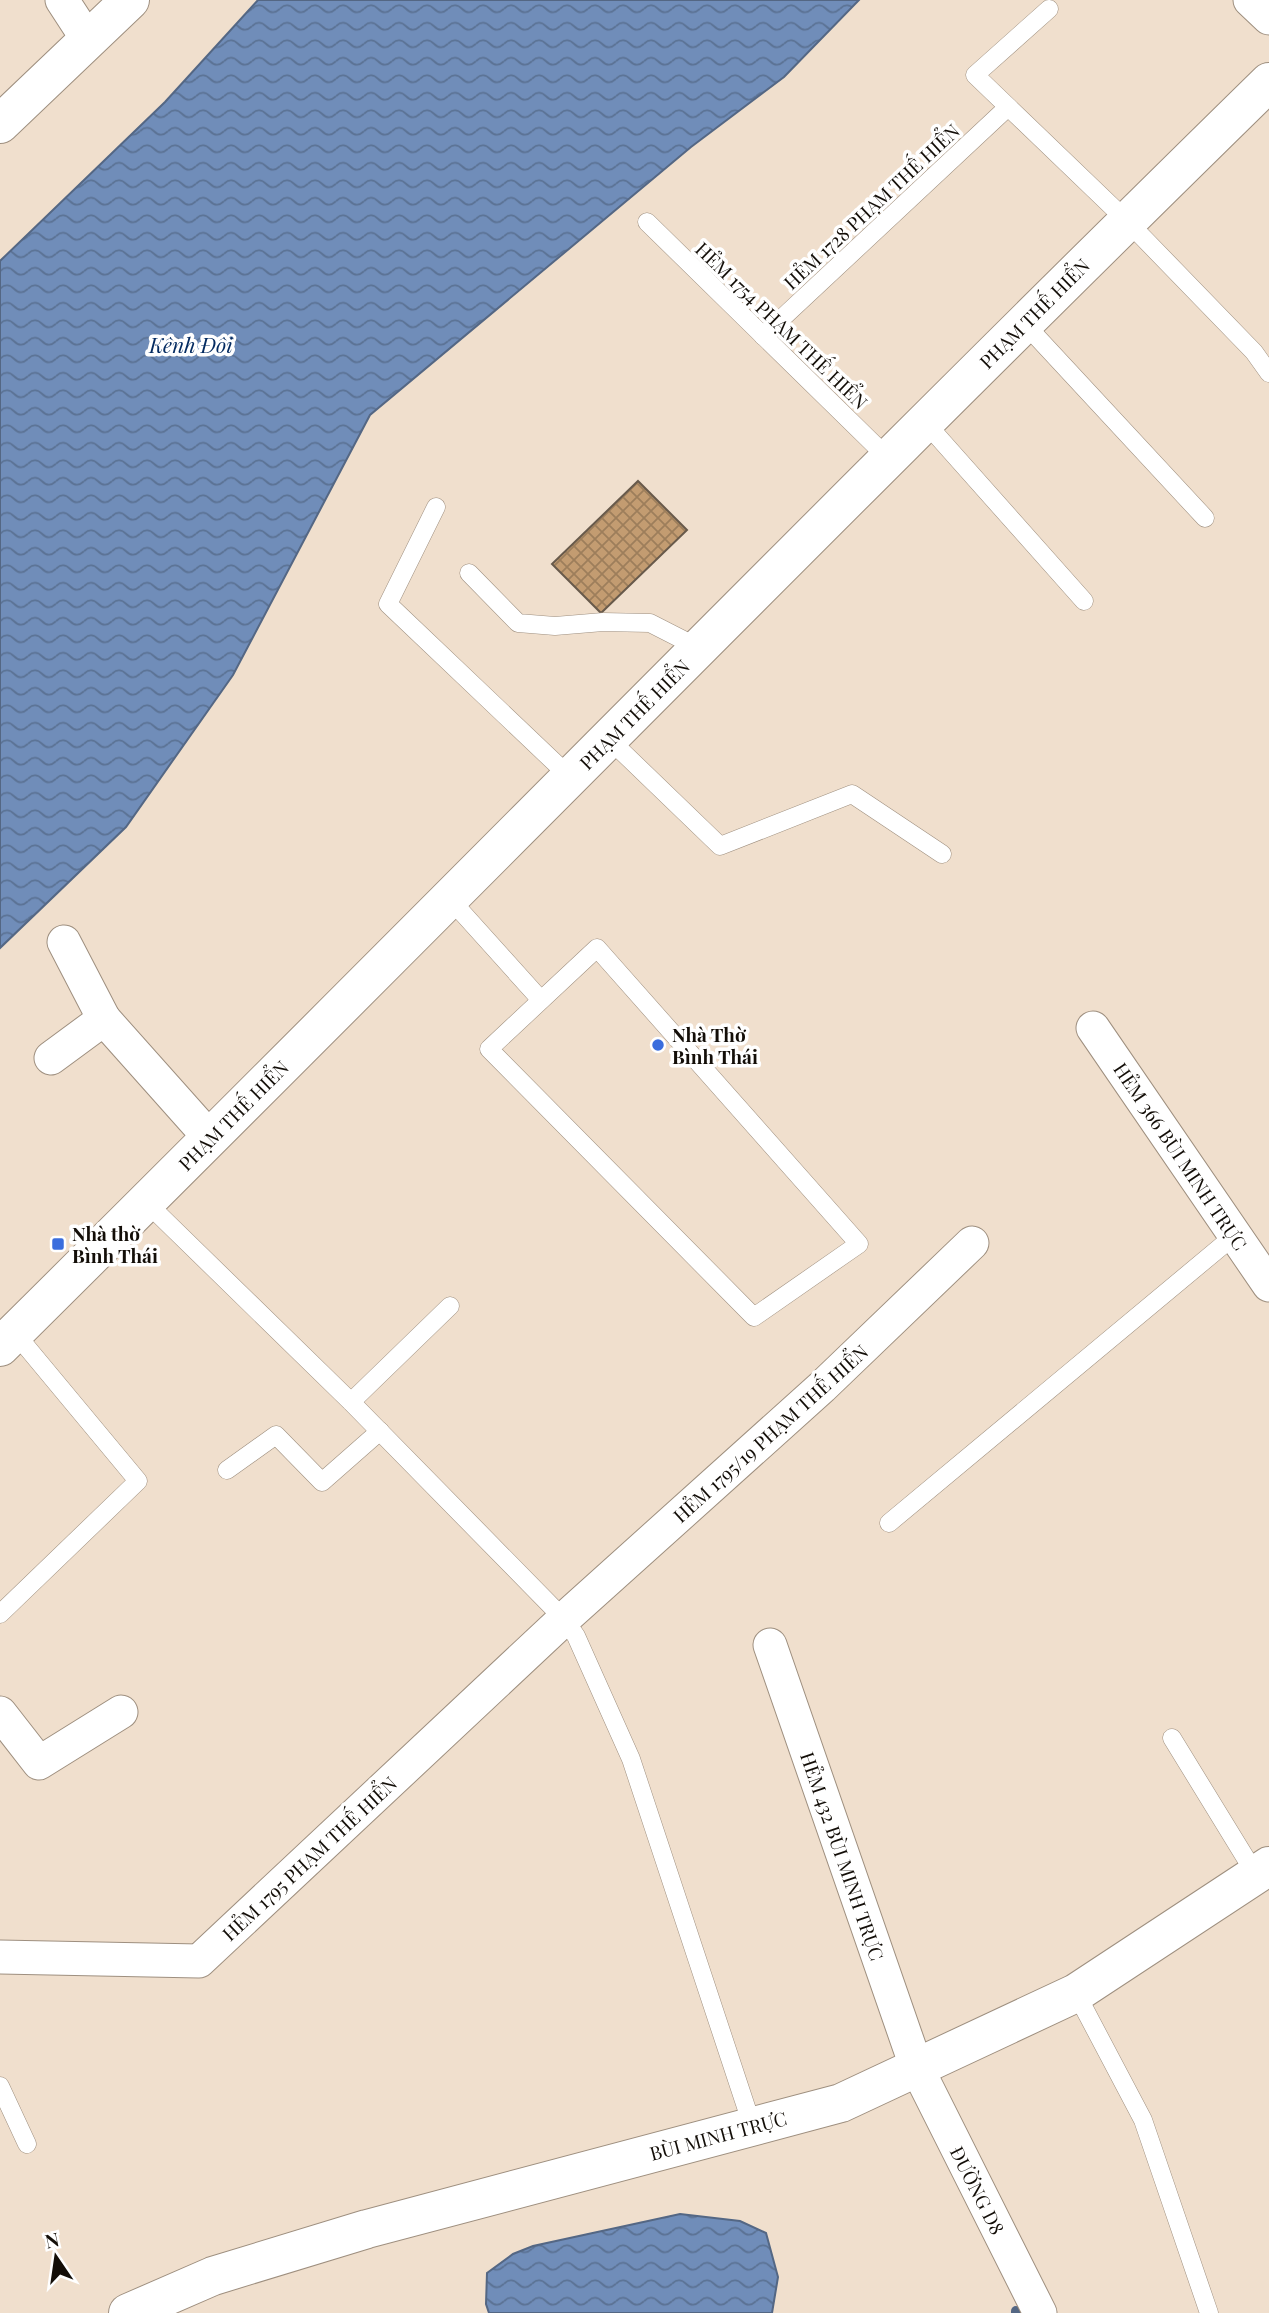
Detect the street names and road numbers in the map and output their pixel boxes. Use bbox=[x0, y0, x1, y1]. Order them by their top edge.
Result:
street label: HẺM 1728 PHẠM THẾ HIỂN bbox=[776, 116, 965, 295]
street label: HẺM 1754 PHẠM THẾ HIỂN bbox=[690, 234, 875, 414]
street label: PHẠM THẾ HIỂN bbox=[972, 251, 1095, 374]
street label: PHẠM THẾ HIỂN bbox=[572, 652, 695, 775]
street label: PHẠM THẾ HIỂN bbox=[171, 1053, 294, 1176]
street label: HẺM 366 BÙI MINH TRỰC bbox=[1108, 1057, 1254, 1255]
street label: HẺM 1795/19 PHẠM THẾ HIỂN bbox=[665, 1337, 873, 1528]
street label: HẺM 432 BÙI MINH TRỰC bbox=[795, 1748, 891, 1964]
street label: HẺM 1795 PHẠM THẾ HIỂN bbox=[215, 1769, 402, 1946]
street label: BÙI MINH TRỰC bbox=[647, 2104, 789, 2166]
street label: ĐƯỜNG D8 bbox=[945, 2141, 1011, 2239]

